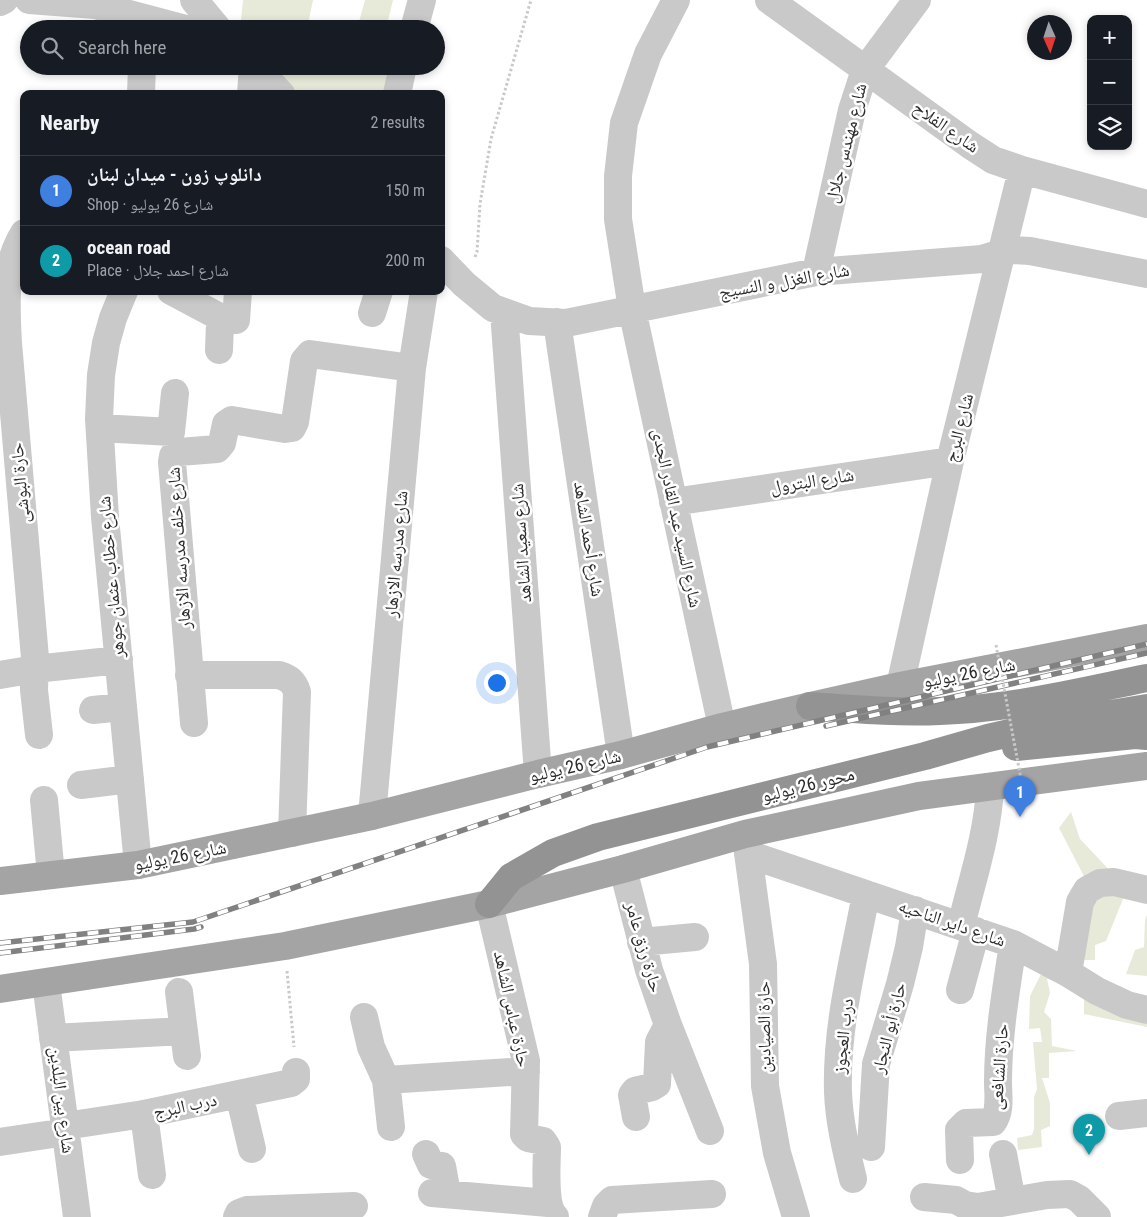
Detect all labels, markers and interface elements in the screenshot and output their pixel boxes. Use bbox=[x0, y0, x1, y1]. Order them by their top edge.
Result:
north arrow bbox=[1027, 15, 1072, 60]
map controls bbox=[1087, 15, 1132, 150]
button: + bbox=[1087, 15, 1132, 60]
search box bbox=[20, 20, 445, 75]
icon: search bbox=[38, 34, 66, 62]
text: Search here bbox=[78, 36, 166, 59]
button: − bbox=[1087, 60, 1132, 105]
street label: شارع مهندس جلال bbox=[820, 81, 872, 205]
street label: شارع الفلاح bbox=[908, 96, 983, 159]
button: layers bbox=[1087, 105, 1132, 150]
text: Nearby bbox=[40, 111, 99, 135]
text: 2 results bbox=[370, 113, 425, 132]
text: دانلوپ زون - ميدان لبنان bbox=[87, 163, 262, 186]
text: 1 bbox=[52, 181, 60, 200]
text: 150 m bbox=[386, 181, 425, 200]
text: Shop · شارع 26 يوليو bbox=[87, 195, 213, 214]
text: ocean road bbox=[87, 236, 171, 259]
text: 2 bbox=[52, 251, 60, 270]
text: 200 m bbox=[386, 251, 425, 270]
street label: شارع الغزل و النسيج bbox=[717, 259, 851, 304]
text: Place · شارع احمد جلال bbox=[87, 261, 229, 280]
street label: شارع البرج bbox=[940, 391, 979, 465]
street label: شارع السيد عبد القادر الجدى bbox=[647, 426, 707, 610]
street label: حارة البوشى bbox=[6, 442, 34, 524]
street label: شارع البترول bbox=[769, 464, 855, 498]
street label: شارع خلف مدرسه الازهار bbox=[162, 466, 196, 631]
street label: شارع أحمد الشاهد bbox=[569, 480, 609, 598]
street label: شارع سعيد الشاهد bbox=[506, 483, 536, 603]
street label: شارع مدرسه الازهار bbox=[379, 490, 413, 619]
street label: شارع خطاب عثمان جوهر bbox=[93, 495, 129, 660]
street label: شارع 26 يوليو bbox=[921, 653, 1017, 693]
your location bbox=[484, 670, 510, 696]
street label: شارع 26 يوليو bbox=[527, 745, 623, 787]
street label: محور 26 يوليو bbox=[759, 763, 857, 806]
pin: 1 bbox=[1004, 776, 1036, 817]
street label: شارع 26 يوليو bbox=[132, 836, 228, 876]
street label: شارع داير الناحيه bbox=[896, 894, 1008, 952]
street label: حارة رزق عامر bbox=[620, 898, 667, 995]
street label: حارة عباس الشاهد bbox=[489, 949, 535, 1069]
street label: حارة أبو النجار bbox=[867, 980, 911, 1077]
street label: حارة الصيادين bbox=[752, 981, 776, 1073]
street label: درب العجوز bbox=[828, 997, 857, 1076]
street label: حارة الشافعى bbox=[985, 1023, 1013, 1111]
street label: شارع بين البلدين bbox=[45, 1045, 79, 1155]
street label: درب البرج bbox=[151, 1089, 219, 1124]
pin: 2 bbox=[1073, 1114, 1105, 1155]

